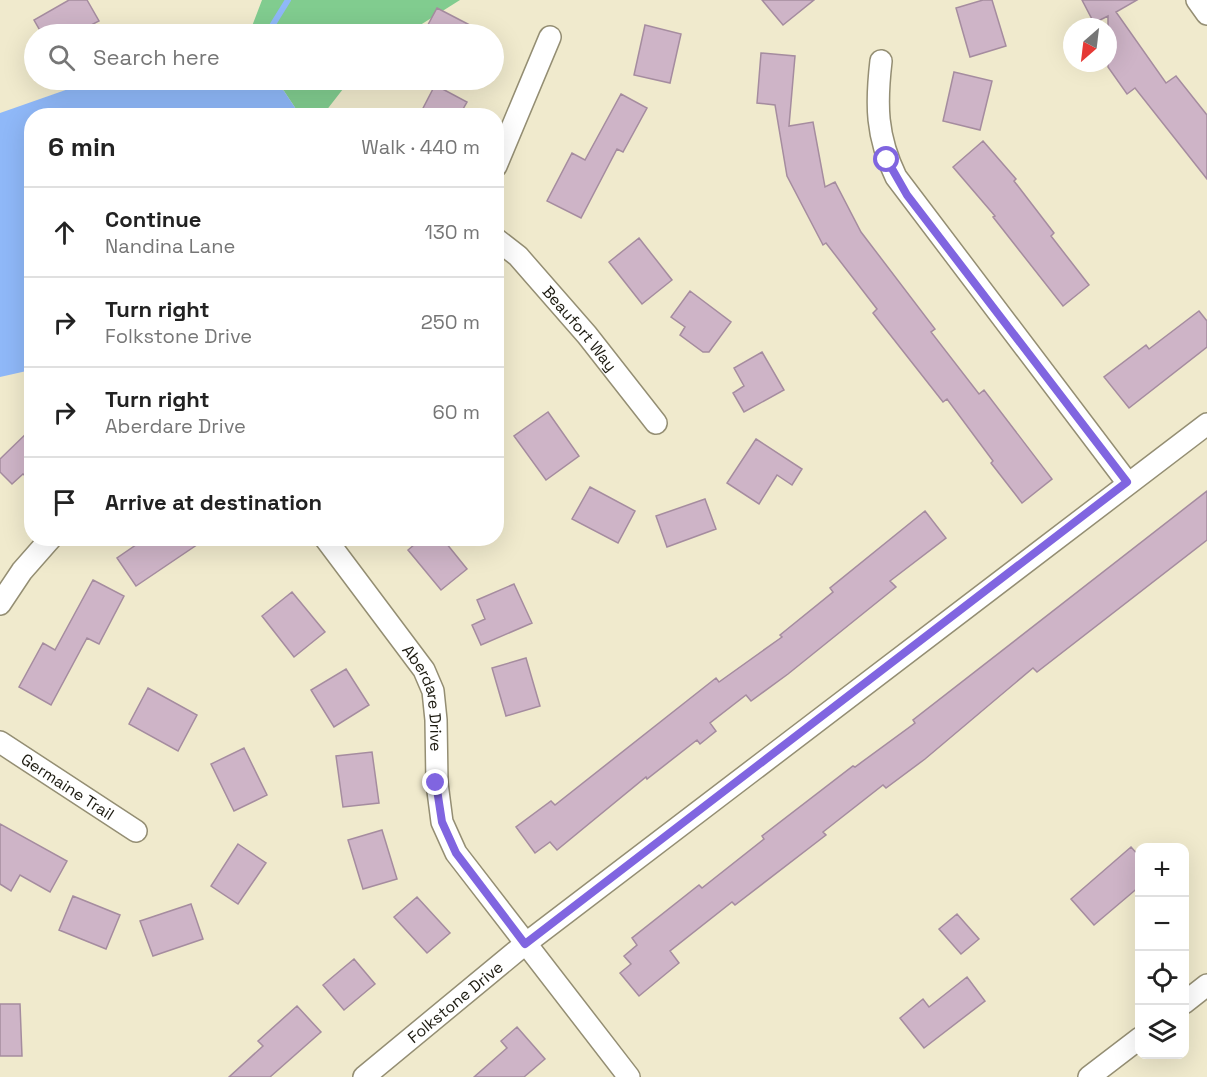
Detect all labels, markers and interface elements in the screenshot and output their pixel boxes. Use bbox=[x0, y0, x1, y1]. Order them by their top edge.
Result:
north arrow bbox=[1063, 18, 1117, 72]
search box bbox=[24, 24, 504, 90]
icon: search bbox=[45, 41, 78, 74]
text: Search here bbox=[93, 43, 220, 71]
text: 6 min bbox=[48, 130, 116, 164]
text: Walk · 440 m bbox=[361, 134, 480, 160]
route start bbox=[873, 146, 899, 172]
text: Continue bbox=[105, 205, 201, 233]
icon: ahead bbox=[48, 216, 81, 249]
text: 130 m bbox=[424, 219, 480, 245]
text: Nandina Lane bbox=[105, 233, 235, 259]
street label: Beaufort Way bbox=[538, 281, 622, 375]
text: Turn right bbox=[105, 295, 210, 323]
icon: right bbox=[48, 306, 81, 339]
text: 250 m bbox=[421, 309, 480, 335]
text: Folkstone Drive bbox=[105, 323, 252, 349]
text: Turn right bbox=[105, 385, 210, 413]
icon: right bbox=[48, 396, 81, 429]
text: 60 m bbox=[433, 399, 480, 425]
text: Aberdare Drive bbox=[105, 413, 246, 439]
icon: arrive bbox=[48, 486, 81, 519]
text: Arrive at destination bbox=[105, 488, 322, 516]
street label: Aberdare Drive bbox=[398, 640, 447, 752]
street label: Germaine Trail bbox=[17, 748, 118, 824]
route end bbox=[422, 769, 448, 795]
map controls bbox=[1135, 843, 1189, 1059]
button: + bbox=[1135, 843, 1189, 897]
button: − bbox=[1135, 897, 1189, 951]
button: locate bbox=[1135, 951, 1189, 1005]
street label: Folkstone Drive bbox=[403, 956, 507, 1047]
button: layers bbox=[1135, 1005, 1189, 1059]

